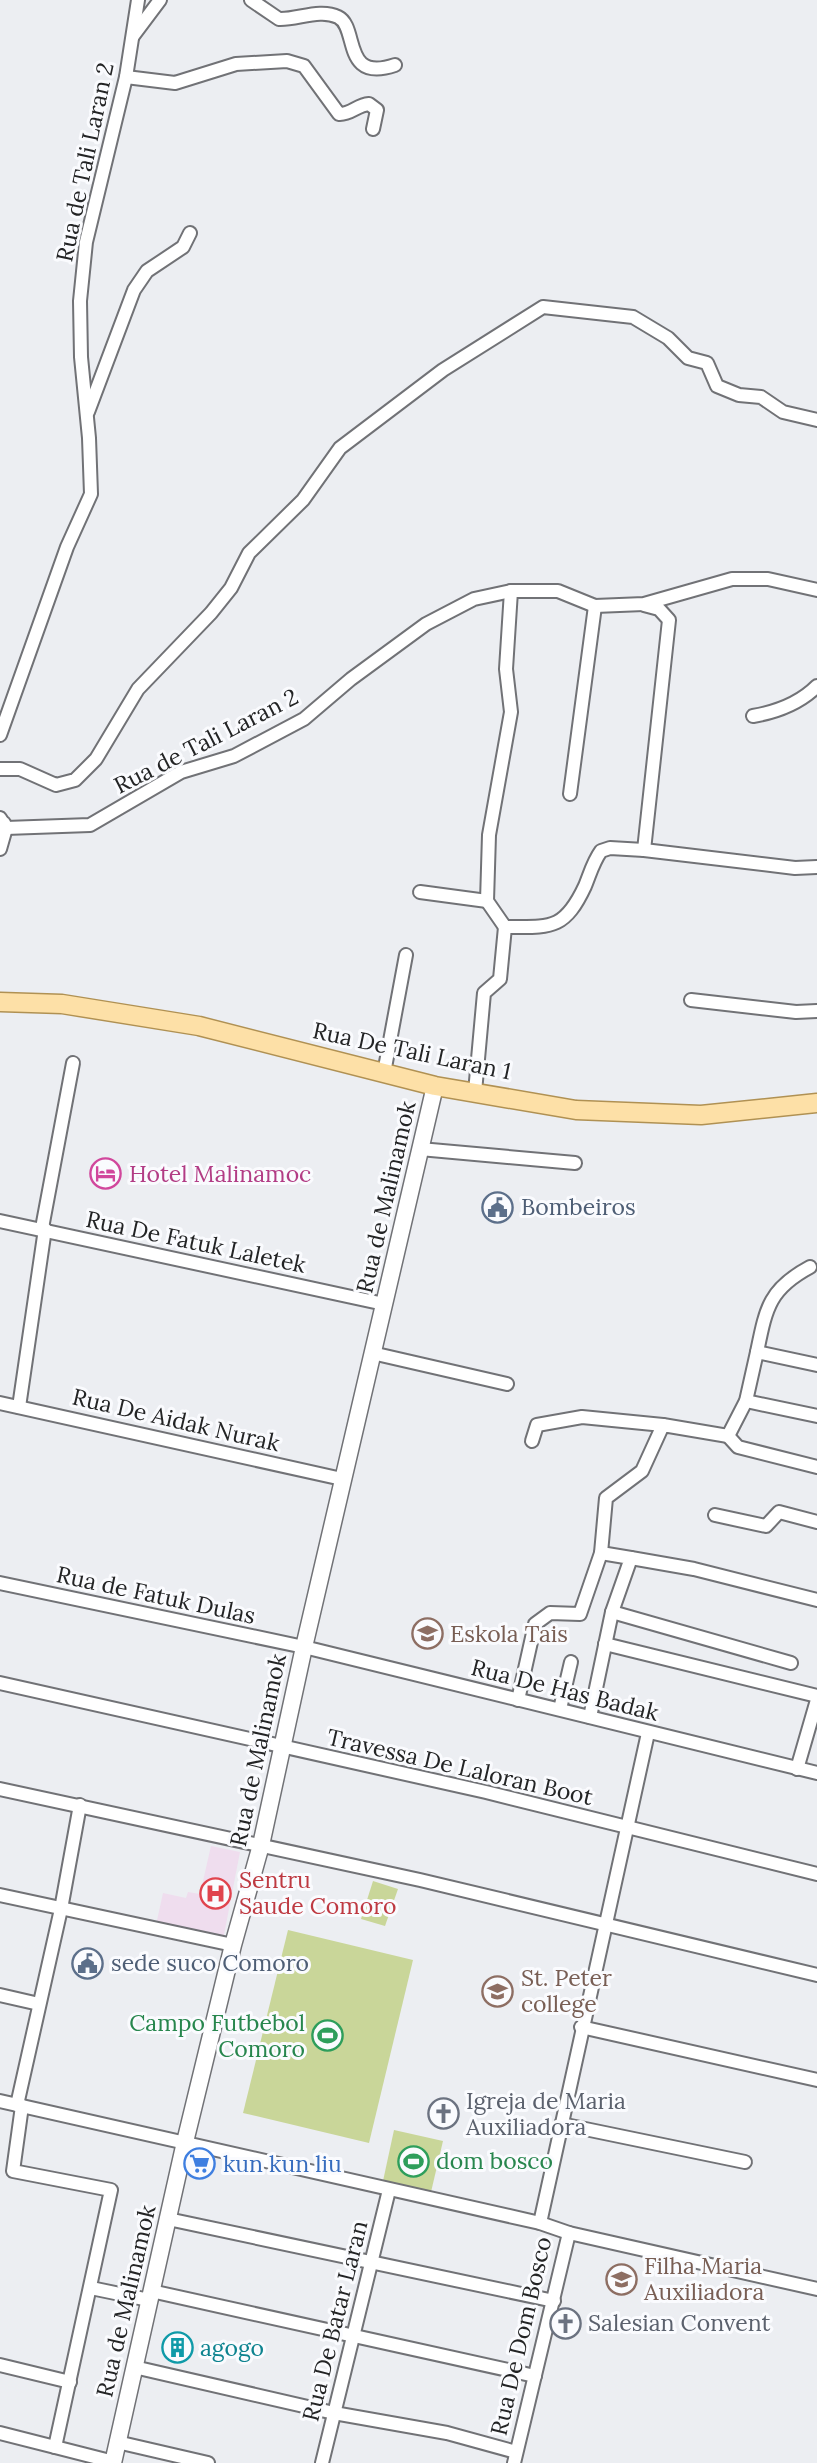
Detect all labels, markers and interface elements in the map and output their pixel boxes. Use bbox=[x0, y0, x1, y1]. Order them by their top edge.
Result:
street label: Rua de Tali Laran 2 bbox=[49, 60, 120, 264]
street label: Rua de Tali Laran 2 bbox=[109, 682, 303, 800]
street label: Rua De Tali Laran 1 bbox=[310, 1015, 514, 1086]
street label: Rua de Malinamok bbox=[349, 1097, 422, 1296]
hotel icon: Hotel Malinamoc bbox=[89, 1157, 123, 1191]
place label: Hotel Malinamoc bbox=[129, 1159, 311, 1188]
public building icon: Bombeiros bbox=[481, 1190, 515, 1224]
place label: Bombeiros bbox=[521, 1192, 636, 1221]
street label: Rua De Fatuk Laletek bbox=[83, 1204, 309, 1279]
street label: Rua De Aidak Nurak bbox=[70, 1382, 283, 1458]
street label: Rua de Fatuk Dulas bbox=[54, 1559, 258, 1630]
school or university icon: Eskola Tais bbox=[410, 1617, 444, 1651]
place label: Eskola Tais bbox=[450, 1619, 568, 1648]
street label: Rua de Malinamok bbox=[223, 1650, 292, 1849]
street label: Rua De Has Badak bbox=[468, 1652, 663, 1727]
street label: Travessa De Laloran Boot bbox=[324, 1722, 596, 1811]
place label: Sentru Saude Comoro bbox=[239, 1865, 397, 1920]
hospital icon: Sentru Saude Comoro bbox=[199, 1876, 233, 1910]
public building icon: sede suco Comoro bbox=[71, 1946, 105, 1980]
place label: sede suco Comoro bbox=[111, 1948, 309, 1977]
place label: St. Peter college bbox=[521, 1963, 612, 2018]
school or university icon: St. Peter college bbox=[481, 1974, 515, 2008]
place label: Campo Futbebol Comoro bbox=[129, 2008, 305, 2063]
sports icon: Campo Futbebol Comoro bbox=[311, 2019, 345, 2053]
place label: Igreja de Maria Auxiliadora bbox=[465, 2086, 626, 2141]
church icon: Igreja de Maria Auxiliadora bbox=[426, 2097, 460, 2131]
sports icon: dom bosco bbox=[396, 2144, 430, 2178]
place label: dom bosco bbox=[436, 2146, 553, 2175]
supermarket icon: kun kun liu bbox=[183, 2147, 217, 2181]
place label: kun kun liu bbox=[223, 2149, 342, 2178]
street label: Rua de Malinamok bbox=[89, 2201, 162, 2400]
street label: Rua De Batar Laran bbox=[296, 2217, 373, 2424]
street label: Rua De Dom Bosco bbox=[484, 2234, 557, 2438]
place label: Filha Maria Auxiliadora bbox=[643, 2251, 764, 2306]
school or university icon: Filha Maria Auxiliadora bbox=[604, 2262, 638, 2296]
church icon: Salesian Convent bbox=[548, 2306, 582, 2340]
place label: Salesian Convent bbox=[588, 2308, 770, 2337]
building icon: agogo bbox=[160, 2331, 194, 2365]
place label: agogo bbox=[200, 2333, 264, 2362]

